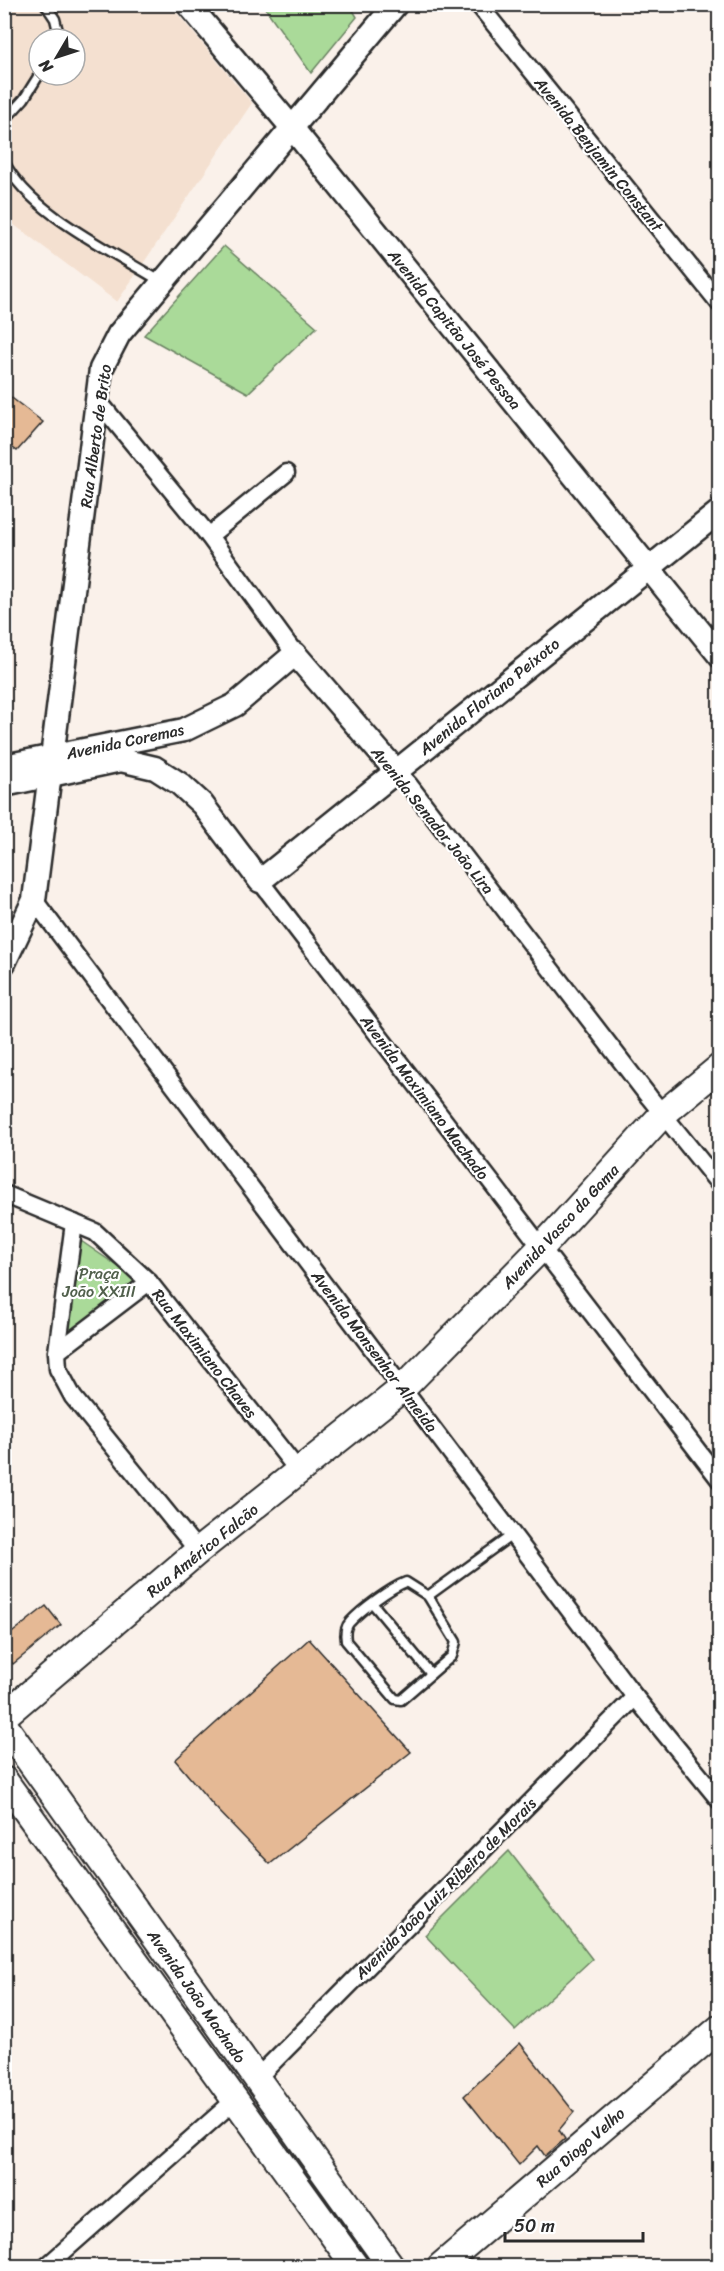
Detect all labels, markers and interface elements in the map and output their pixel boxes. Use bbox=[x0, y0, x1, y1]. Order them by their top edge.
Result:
north arrow bbox=[27, 27, 87, 87]
text: N bbox=[30, 52, 61, 80]
street label: Avenida Benjamin Constant bbox=[526, 69, 671, 239]
street label: Avenida Capitão José Pessoa bbox=[380, 241, 529, 416]
street label: Rua Alberto de Brito bbox=[71, 362, 120, 510]
street label: Avenida Floriano Peixoto bbox=[411, 630, 566, 763]
street label: Avenida Coremas bbox=[63, 715, 187, 768]
street label: Avenida Senador João Lira bbox=[363, 739, 502, 901]
street label: Avenida Maximiano Machado bbox=[352, 1007, 497, 1186]
street label: Avenida Vasco da Gama bbox=[494, 1156, 627, 1297]
park label: Praça João XXIII bbox=[61, 1259, 136, 1306]
street label: Avenida Monsenhor Almeida bbox=[303, 1263, 446, 1439]
street label: Rua Maximiano Chaves bbox=[144, 1282, 265, 1425]
street label: Rua Américo Falcão bbox=[140, 1496, 265, 1605]
street label: Avenida João Luiz Ribeiro de Morais bbox=[347, 1790, 544, 1987]
street label: Avenida João Machado bbox=[139, 1922, 254, 2070]
street label: Rua Diogo Velho bbox=[529, 2100, 632, 2195]
scale bar bbox=[505, 2205, 643, 2243]
text: 50 m bbox=[514, 2210, 555, 2242]

